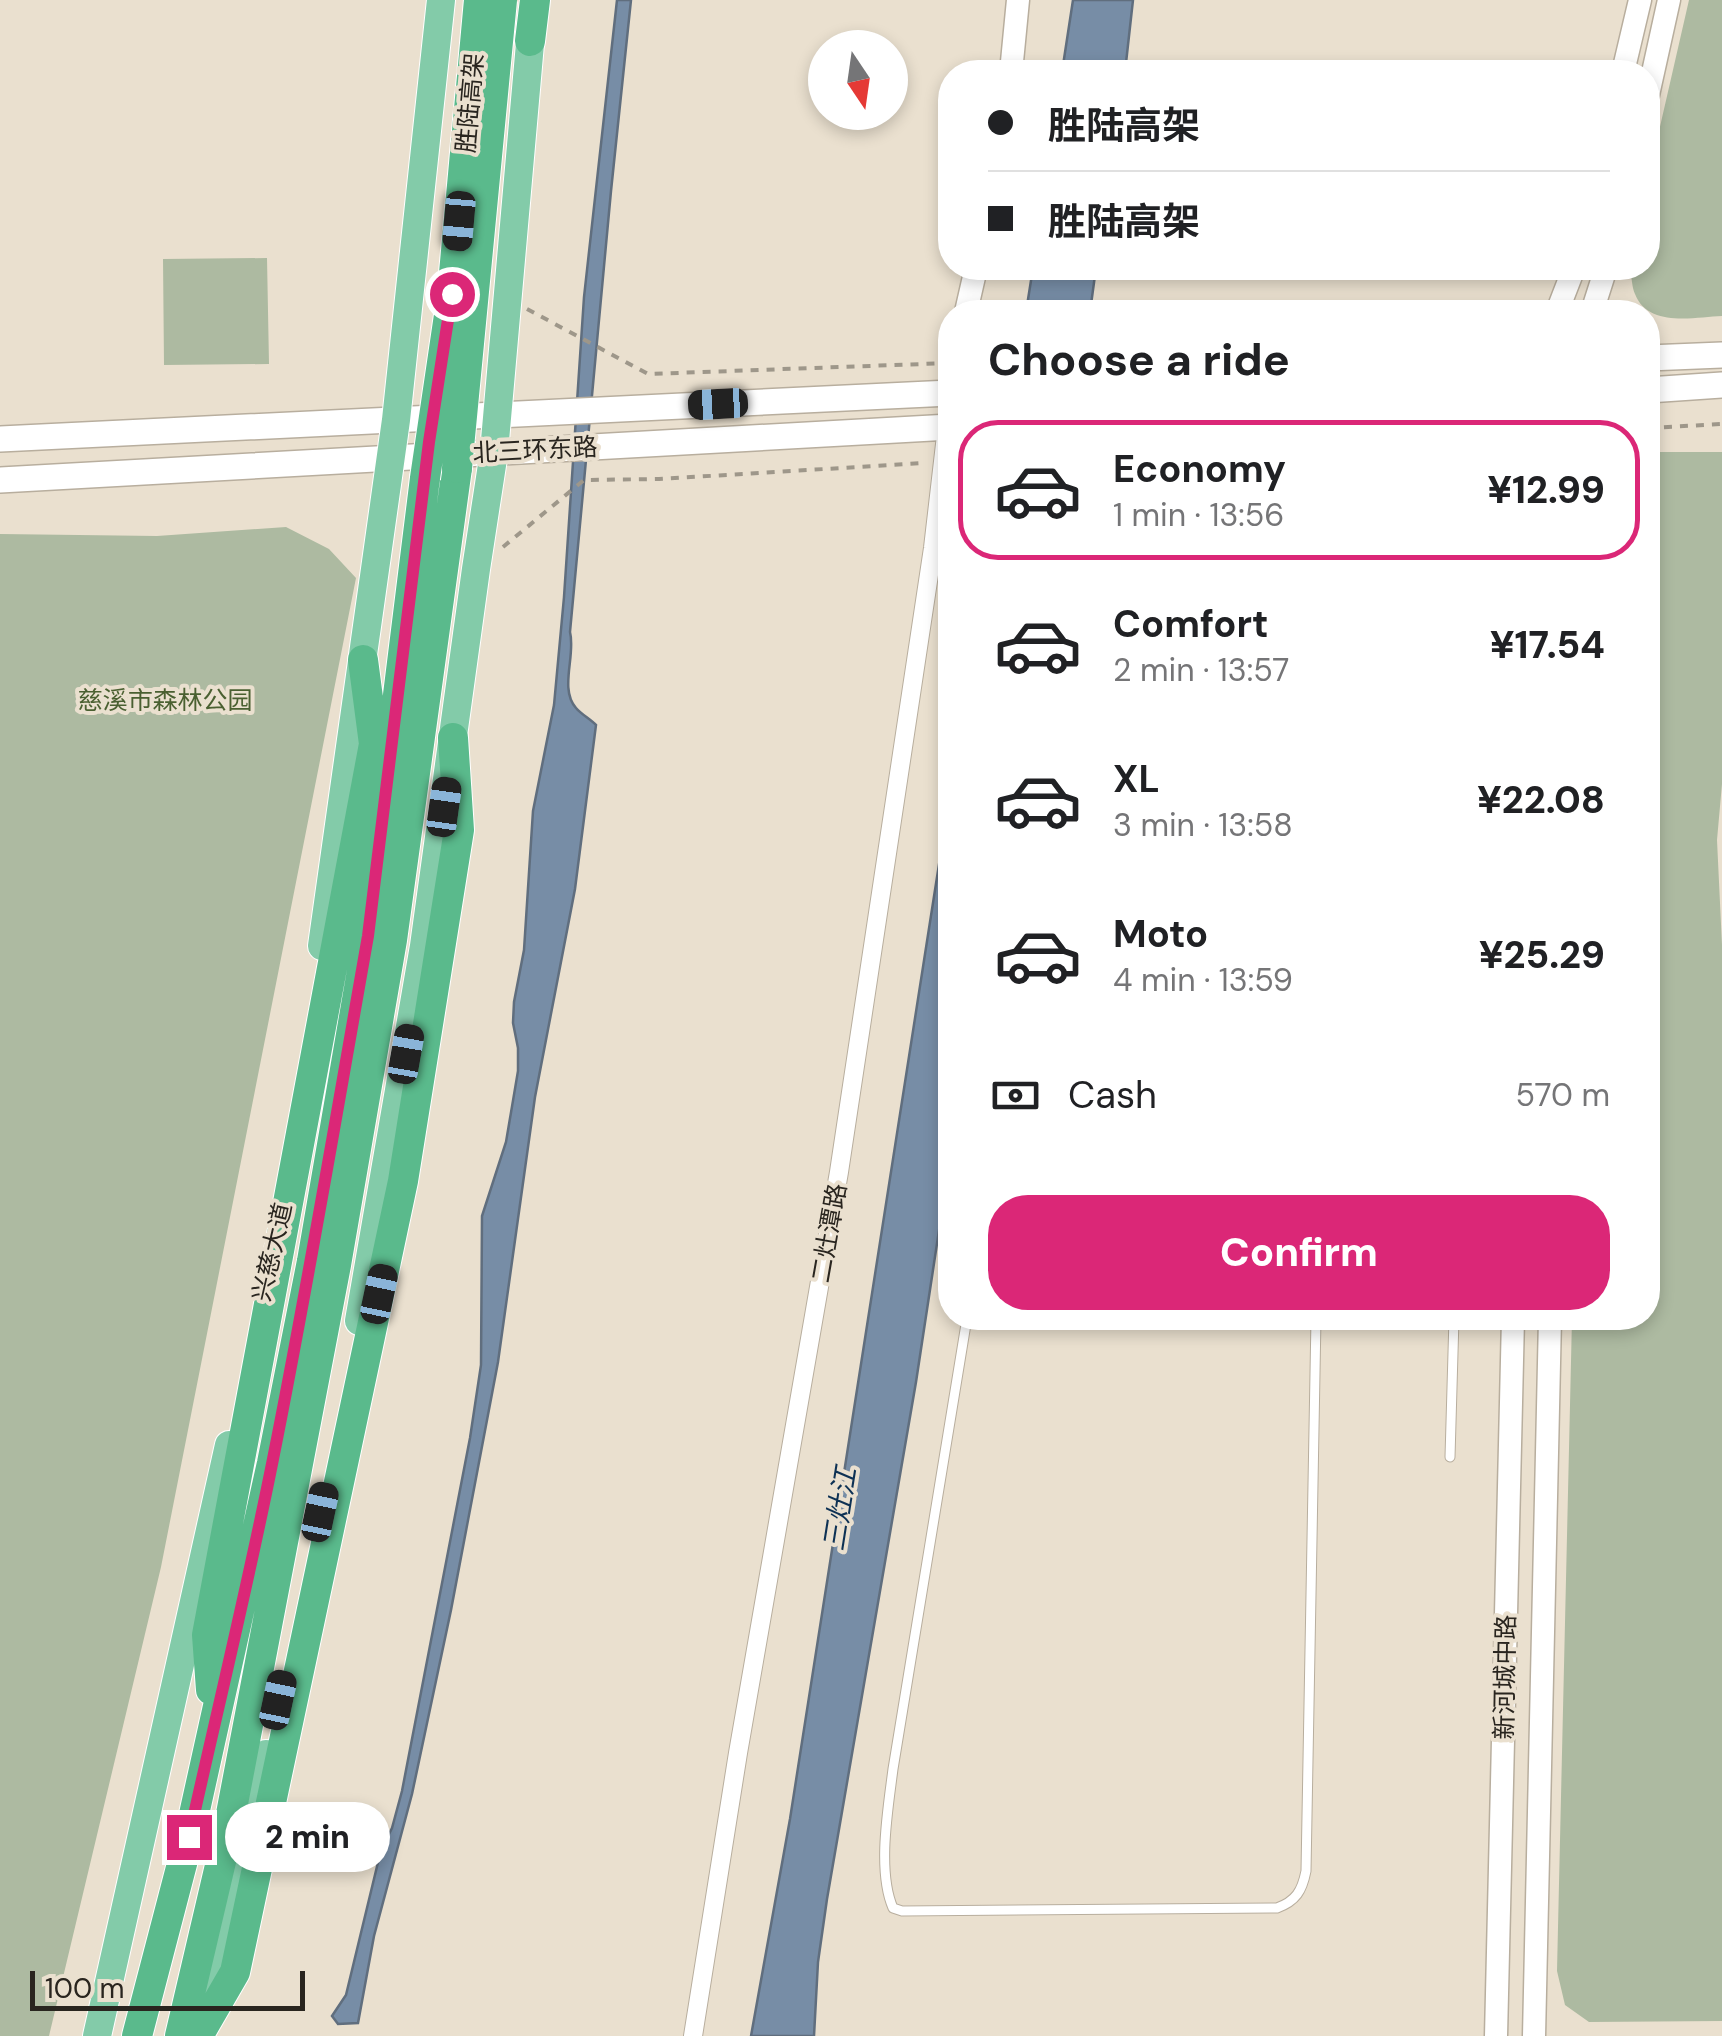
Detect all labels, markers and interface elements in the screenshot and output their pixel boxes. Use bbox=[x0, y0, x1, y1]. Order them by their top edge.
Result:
north arrow bbox=[808, 30, 908, 130]
map controls bbox=[808, 30, 908, 130]
street label: 胜陆高架 bbox=[449, 52, 491, 154]
text: 胜陆高架 bbox=[1048, 101, 1200, 151]
car bbox=[441, 190, 477, 252]
text: 胜陆高架 bbox=[1048, 197, 1200, 247]
route start bbox=[430, 272, 475, 317]
text: Choose a ride bbox=[988, 330, 1290, 389]
car bbox=[687, 387, 749, 421]
street label: 北三环东路 bbox=[472, 430, 598, 470]
text: Economy bbox=[1113, 444, 1286, 494]
icon: car bbox=[993, 445, 1083, 535]
text: ¥12.99 bbox=[1487, 465, 1605, 515]
text: 1 min · 13:56 bbox=[1113, 494, 1284, 536]
text: Comfort bbox=[1113, 599, 1269, 649]
icon: car bbox=[993, 600, 1083, 690]
text: ¥17.54 bbox=[1490, 620, 1605, 670]
text: 2 min · 13:57 bbox=[1113, 649, 1289, 691]
park label: 慈溪市森林公园 bbox=[77, 684, 253, 717]
text: XL bbox=[1113, 754, 1160, 804]
icon: car bbox=[993, 755, 1083, 845]
car bbox=[425, 775, 463, 839]
text: ¥22.08 bbox=[1477, 775, 1605, 825]
text: 3 min · 13:58 bbox=[1113, 804, 1293, 846]
text: Moto bbox=[1113, 909, 1208, 959]
icon: car bbox=[993, 910, 1083, 1000]
text: ¥25.29 bbox=[1479, 930, 1605, 980]
text: 4 min · 13:59 bbox=[1113, 959, 1293, 1001]
car bbox=[386, 1022, 426, 1086]
icon: cash bbox=[988, 1068, 1043, 1123]
text: Cash bbox=[1068, 1070, 1157, 1120]
text: 570 m bbox=[1515, 1074, 1610, 1116]
street label: 二灶潭路 bbox=[804, 1181, 854, 1285]
button: Confirm bbox=[988, 1195, 1610, 1310]
street label: 兴慈大道 bbox=[245, 1200, 299, 1304]
car bbox=[358, 1262, 400, 1326]
water label: 三灶江 bbox=[815, 1462, 865, 1553]
car bbox=[299, 1480, 341, 1544]
street label: 新河城中路 bbox=[1487, 1614, 1523, 1740]
car bbox=[257, 1668, 299, 1732]
callout: 2 min bbox=[224, 1802, 389, 1872]
route end bbox=[167, 1815, 212, 1860]
text: 2 min bbox=[265, 1816, 350, 1858]
scale bar bbox=[30, 1966, 305, 2010]
text: 100 m bbox=[45, 1970, 124, 2007]

